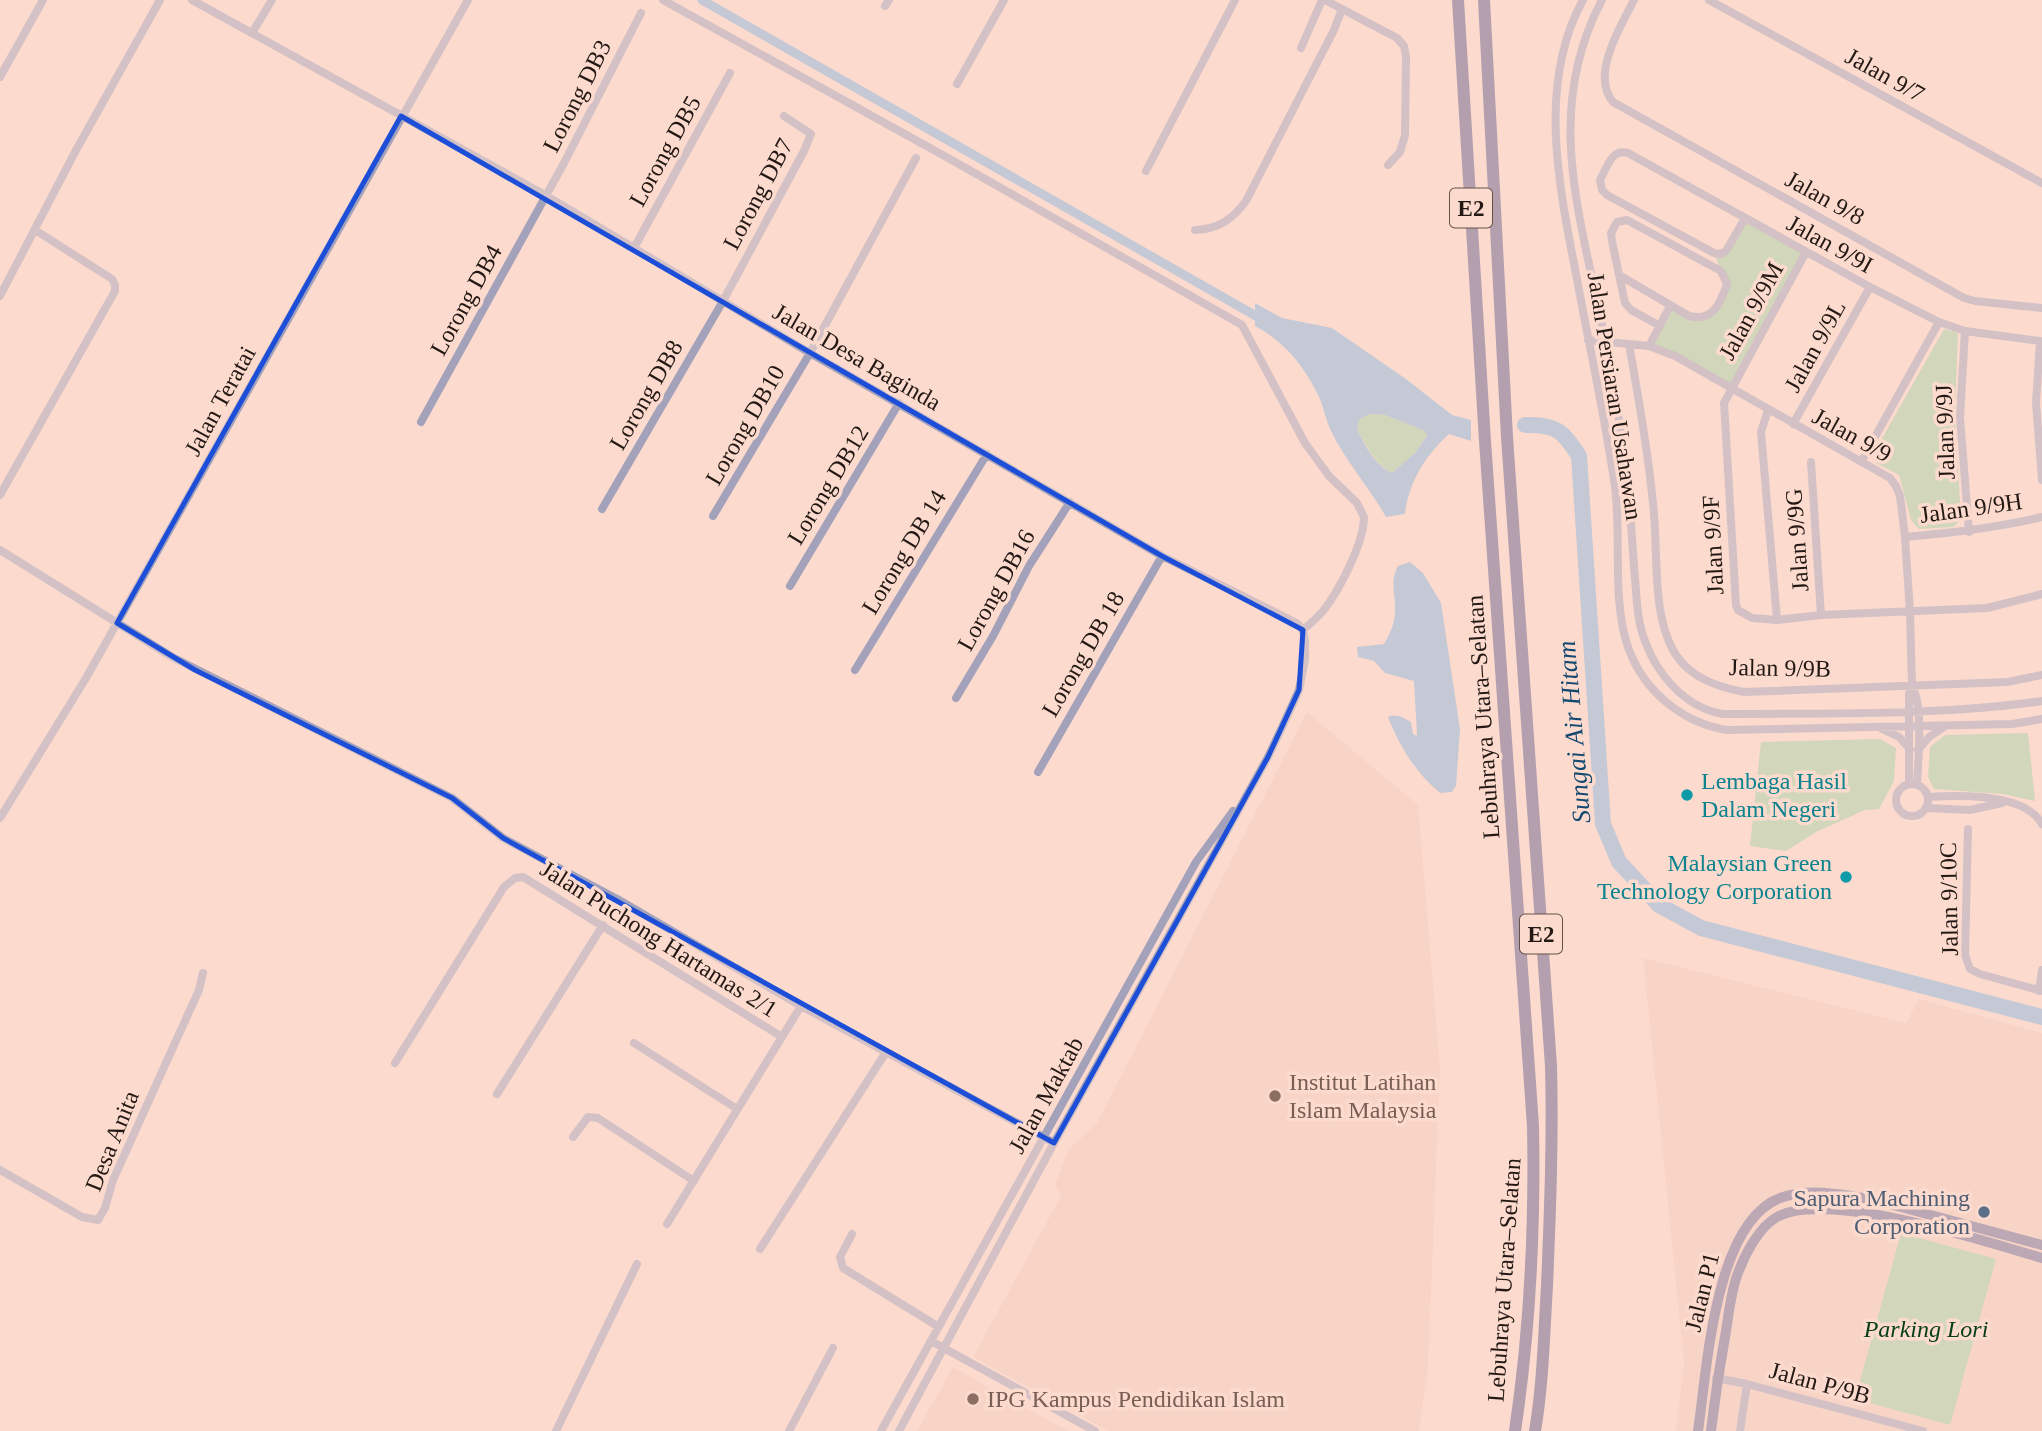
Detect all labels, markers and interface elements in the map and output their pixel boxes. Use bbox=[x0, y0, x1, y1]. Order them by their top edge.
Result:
street label: Lorong DB3 bbox=[538, 36, 616, 156]
street label: Jalan 9/7 bbox=[1841, 43, 1929, 107]
street label: Lorong DB5 bbox=[624, 91, 706, 211]
street label: Lorong DB7 bbox=[718, 134, 798, 254]
street label: Jalan 9/8 bbox=[1781, 166, 1869, 230]
road number: E2 bbox=[1450, 188, 1492, 228]
street label: Jalan 9/9I bbox=[1783, 210, 1877, 278]
street label: Lorong DB4 bbox=[425, 240, 507, 360]
street label: Jalan 9/9M bbox=[1714, 258, 1788, 364]
street label: Jalan Persiaran Usahawan bbox=[1583, 270, 1647, 522]
street label: Jalan 9/9L bbox=[1779, 296, 1851, 396]
street label: Jalan Desa Baginda bbox=[769, 298, 946, 416]
street label: Lorong DB8 bbox=[604, 336, 688, 454]
street label: Jalan Teratai bbox=[179, 341, 261, 460]
street label: Lorong DB10 bbox=[700, 360, 790, 490]
street label: Jalan 9/9J bbox=[1930, 384, 1960, 480]
street label: Jalan 9/9 bbox=[1808, 403, 1896, 467]
street label: Lorong DB12 bbox=[782, 421, 874, 549]
street label: Lorong DB 14 bbox=[857, 485, 951, 619]
street label: Jalan 9/9G bbox=[1780, 488, 1814, 592]
street label: Jalan 9/9H bbox=[1918, 488, 2024, 528]
street label: Jalan 9/9F bbox=[1697, 495, 1729, 595]
street label: Lorong DB16 bbox=[952, 525, 1040, 655]
street label: Lorong DB 18 bbox=[1037, 587, 1129, 721]
street label: Lebuhraya Utara–Selatan bbox=[1462, 594, 1504, 840]
water label: Sungai Air Hitam bbox=[1552, 640, 1596, 824]
street label: Jalan 9/9B bbox=[1729, 654, 1831, 682]
place label: Lembaga Hasil Dalam Negeri bbox=[1701, 768, 1847, 822]
marker: Lembaga Hasil Dalam Negeri bbox=[1679, 787, 1695, 803]
street label: Jalan 9/10C bbox=[1935, 842, 1963, 956]
place label: Malaysian Green Technology Corporation bbox=[1597, 850, 1832, 904]
street label: Jalan Puchong Hartamas 2/1 bbox=[536, 855, 782, 1023]
marker: Malaysian Green Technology Corporation bbox=[1838, 869, 1854, 885]
road number: E2 bbox=[1520, 914, 1562, 953]
street label: Jalan Maktab bbox=[1003, 1032, 1089, 1158]
place label: Institut Latihan Islam Malaysia bbox=[1289, 1069, 1437, 1123]
street label: Desa Anita bbox=[80, 1087, 144, 1195]
marker: Institut Latihan Islam Malaysia bbox=[1267, 1088, 1283, 1104]
street label: Lebuhraya Utara–Selatan bbox=[1483, 1157, 1525, 1403]
place label: Sapura Machining Corporation bbox=[1793, 1185, 1970, 1239]
marker: Sapura Machining Corporation bbox=[1976, 1204, 1992, 1220]
street label: Jalan P1 bbox=[1680, 1250, 1724, 1334]
park label: Parking Lori bbox=[1863, 1316, 1988, 1342]
street label: Jalan P/9B bbox=[1767, 1357, 1873, 1409]
place label: IPG Kampus Pendidikan Islam bbox=[987, 1386, 1285, 1412]
marker: IPG Kampus Pendidikan Islam bbox=[965, 1391, 981, 1407]

